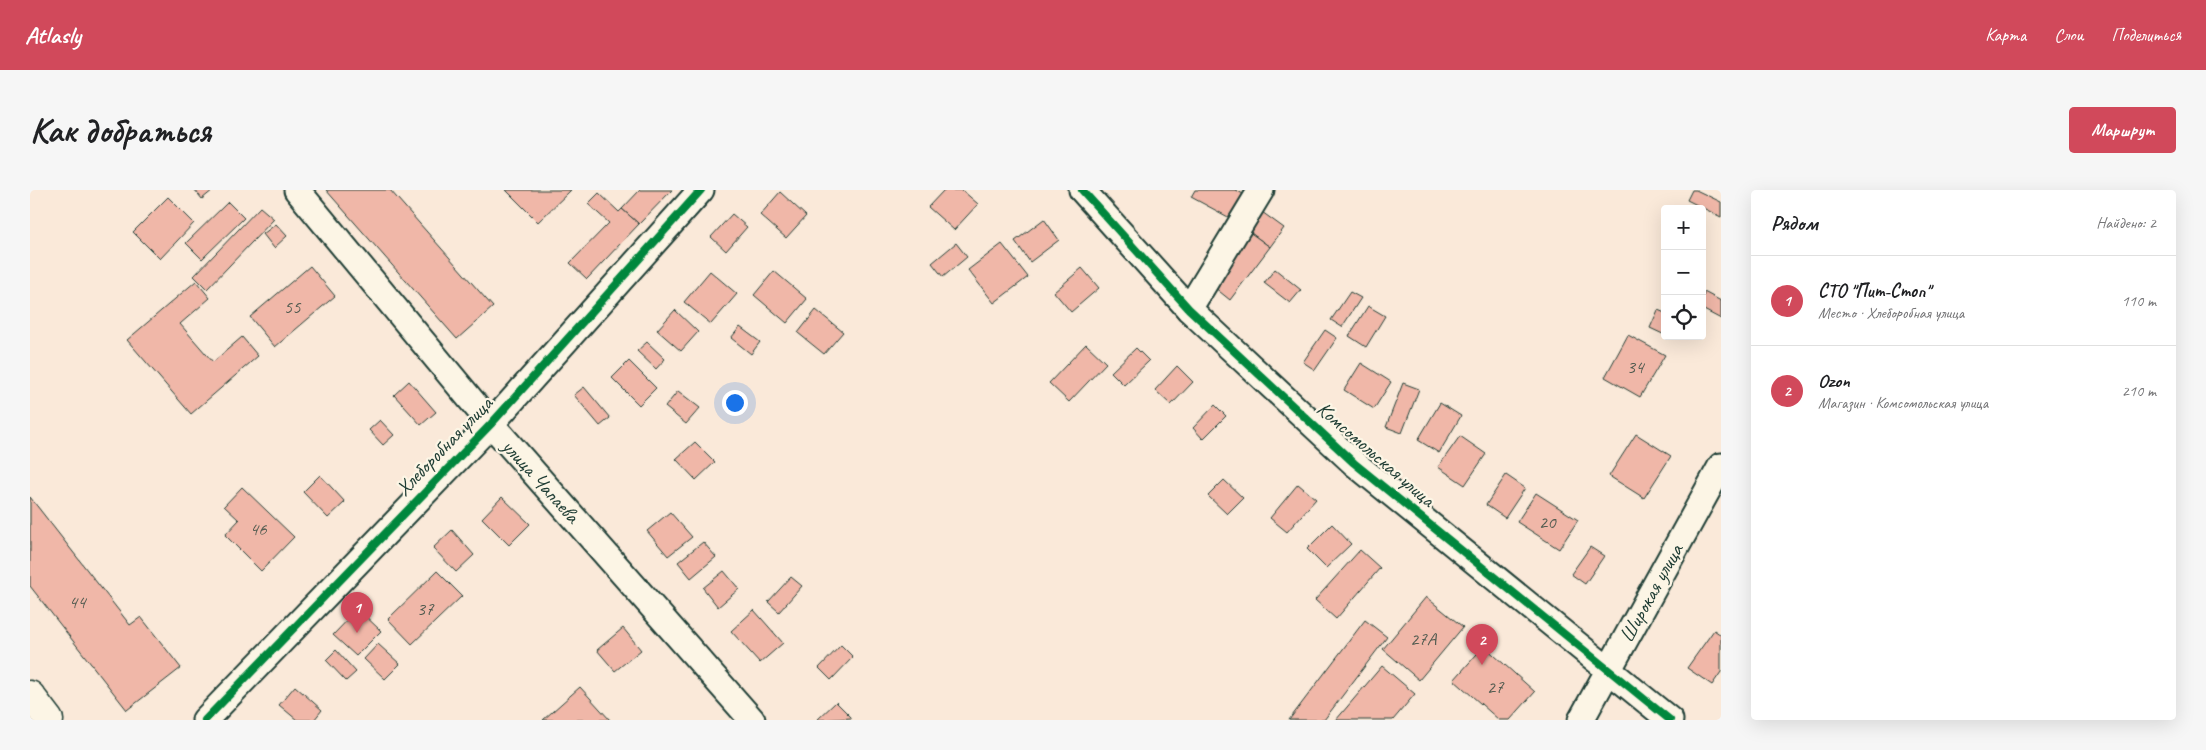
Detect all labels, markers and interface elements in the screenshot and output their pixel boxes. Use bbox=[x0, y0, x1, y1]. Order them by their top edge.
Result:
text: Atlasly bbox=[25, 20, 81, 50]
text: Карта bbox=[1985, 24, 2026, 46]
text: Слои bbox=[2054, 24, 2083, 46]
text: Поделиться bbox=[2111, 24, 2181, 46]
button: Маршрут bbox=[2069, 107, 2176, 153]
text: Как добраться bbox=[30, 108, 211, 153]
map controls bbox=[1661, 205, 1706, 340]
button: + bbox=[1661, 205, 1706, 250]
text: Рядом bbox=[1771, 210, 1818, 236]
text: Найдено: 2 bbox=[2096, 213, 2156, 233]
button: − bbox=[1661, 250, 1706, 295]
text: СТО "Пит-Стоп" bbox=[1818, 279, 1930, 303]
text: 1 bbox=[1783, 291, 1791, 311]
text: 110 m bbox=[2122, 291, 2156, 311]
house number: 55 bbox=[283, 295, 302, 319]
button: locate bbox=[1661, 295, 1706, 340]
text: Место · Хлеборобная улица bbox=[1818, 303, 1964, 323]
house number: 34 bbox=[1626, 355, 1646, 379]
text: Ozon bbox=[1818, 369, 1850, 393]
text: 2 bbox=[1783, 381, 1791, 401]
text: 210 m bbox=[2122, 381, 2156, 401]
street label: Хлеборобная улица bbox=[390, 390, 499, 501]
your location bbox=[722, 390, 748, 416]
text: Магазин · Комсомольская улица bbox=[1818, 393, 1988, 413]
street label: Комсомольская улица bbox=[1312, 396, 1442, 513]
street label: улица Чапаева bbox=[495, 432, 587, 530]
house number: 20 bbox=[1538, 510, 1557, 534]
house number: 46 bbox=[249, 517, 268, 541]
street label: Широкая улица bbox=[1613, 538, 1690, 647]
house number: 44 bbox=[68, 590, 88, 614]
pin: 1 bbox=[341, 592, 373, 633]
house number: 37 bbox=[416, 597, 435, 621]
pin: 2 bbox=[1466, 624, 1498, 665]
house number: 27А bbox=[1410, 627, 1438, 651]
house number: 27 bbox=[1486, 675, 1505, 699]

